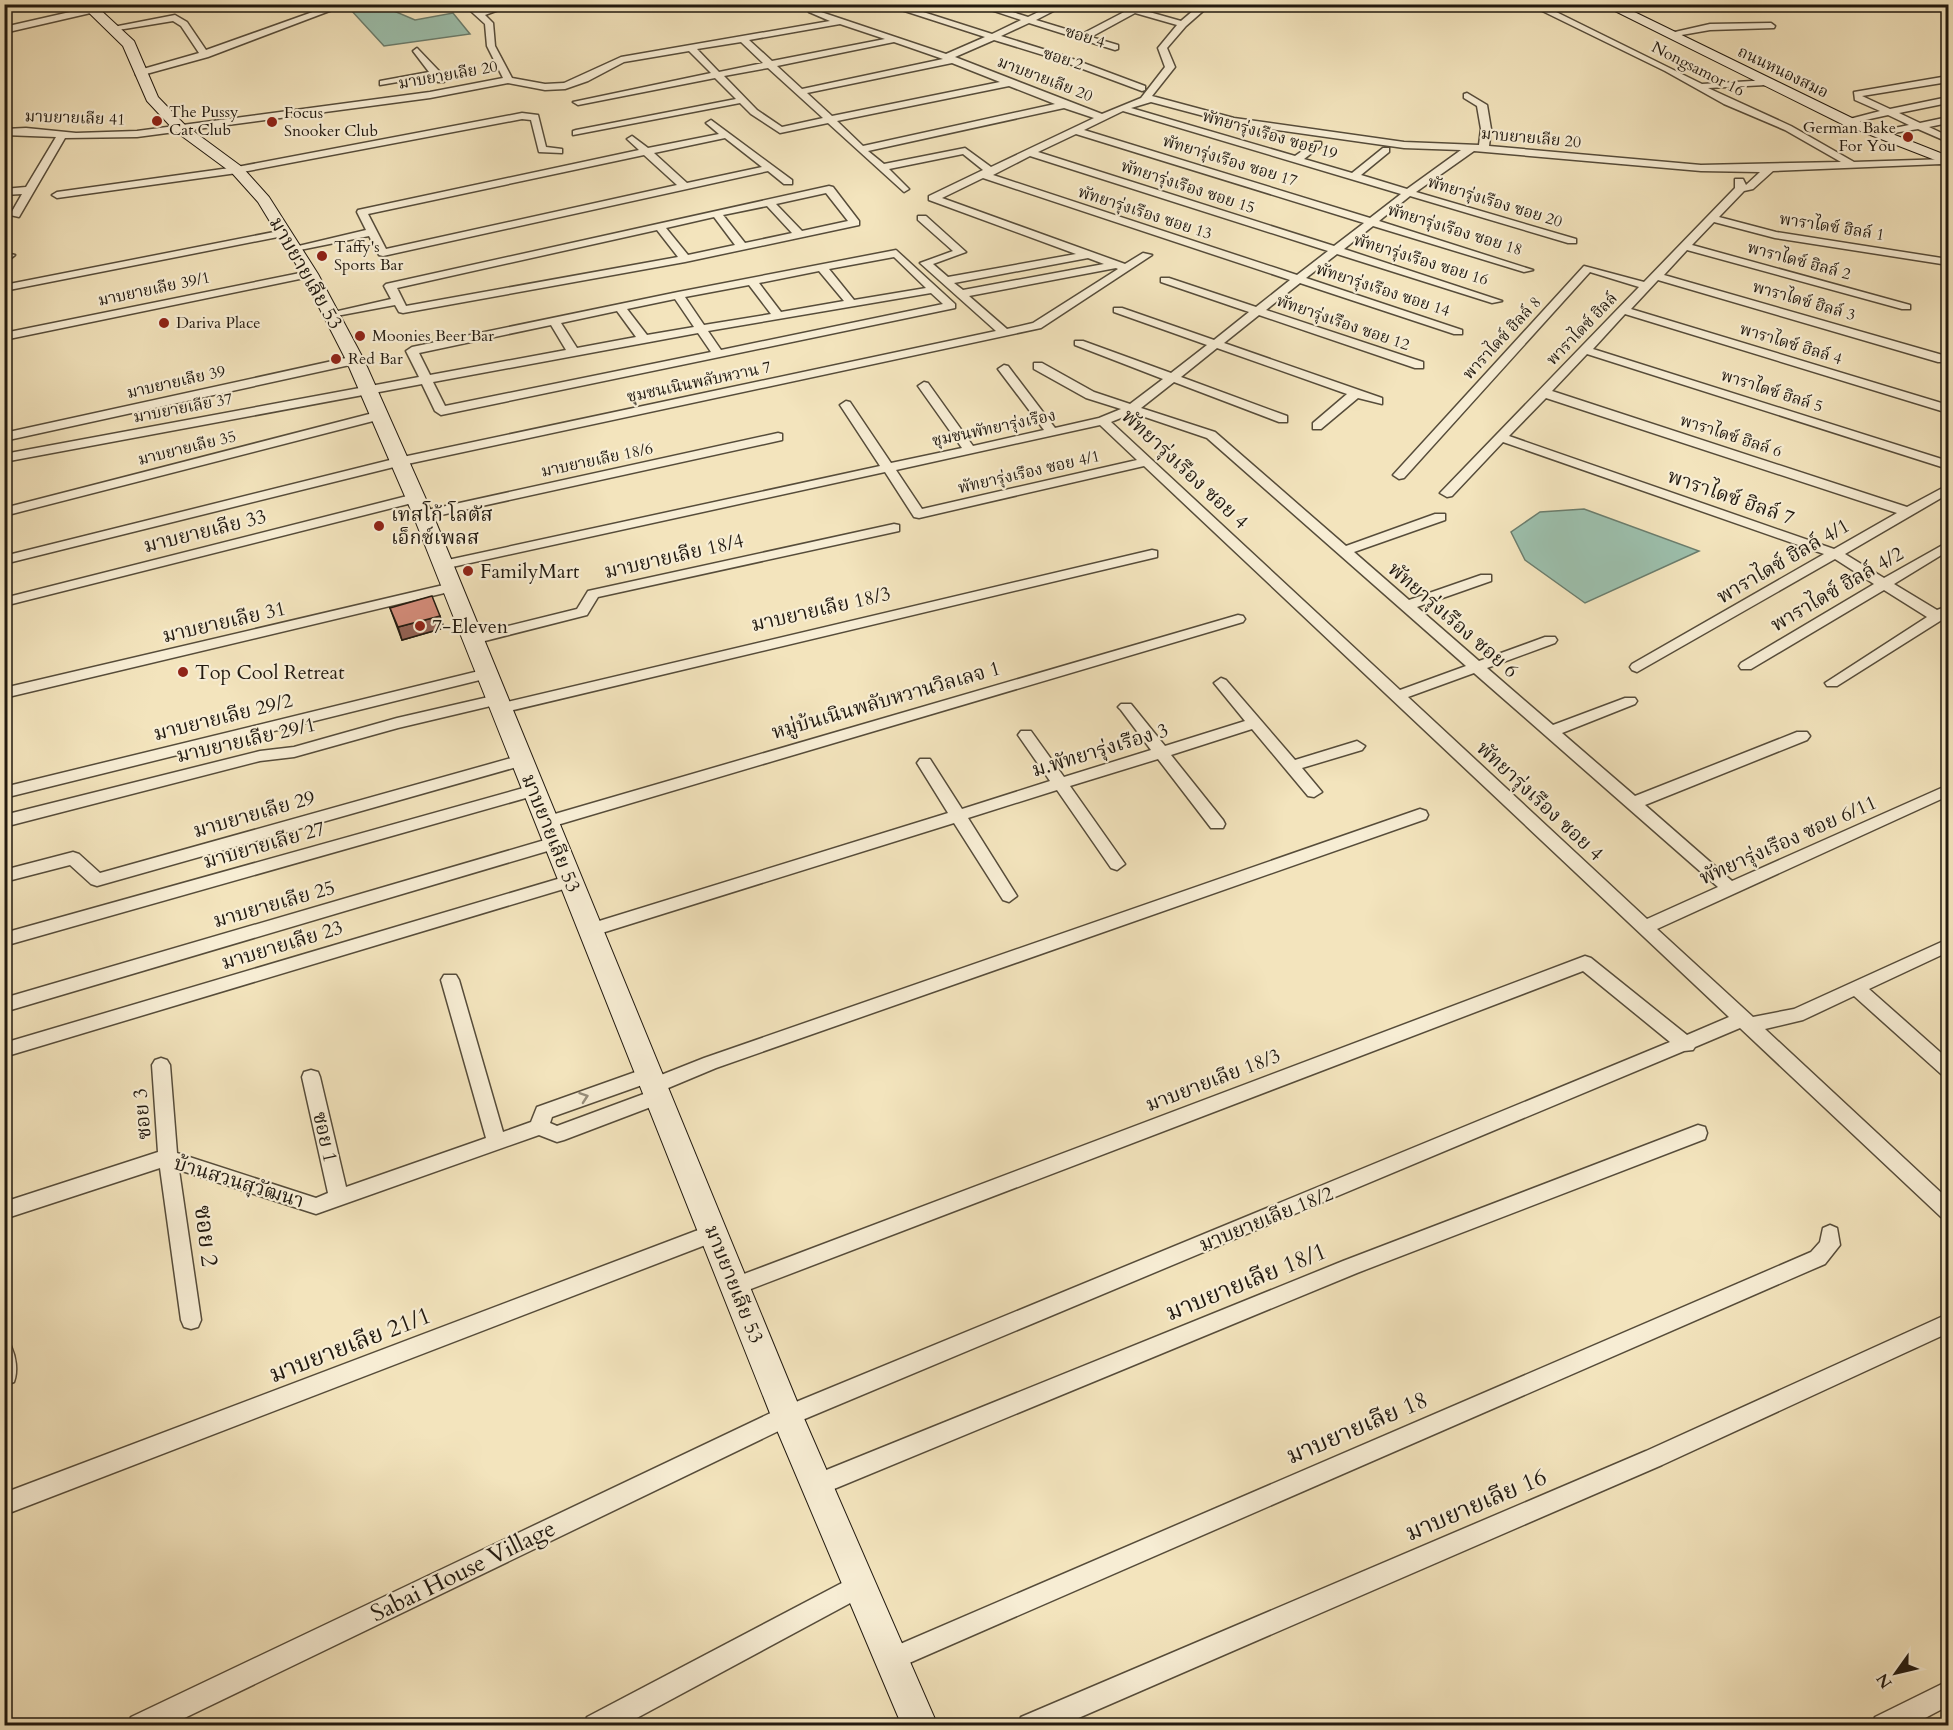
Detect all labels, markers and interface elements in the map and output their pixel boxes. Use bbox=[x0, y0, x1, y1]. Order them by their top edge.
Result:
street label: ซอย 4 bbox=[1062, 20, 1108, 54]
street label: Nongsamor 16 bbox=[1648, 36, 1748, 102]
street label: ถนนหนองสมอ bbox=[1734, 41, 1832, 103]
street label: ซอย 2 bbox=[1040, 42, 1086, 76]
street label: มาบยายเลีย 20 bbox=[994, 51, 1096, 107]
street label: มาบยายเลีย 20 bbox=[397, 55, 499, 95]
place label: The Pussy Cat Club bbox=[169, 101, 239, 141]
place label: Focus Snooker Club bbox=[284, 102, 378, 142]
street label: มาบยายเลีย 41 bbox=[24, 105, 126, 131]
street label: พัทยารุ่งเรือง ซอย 19 bbox=[1200, 105, 1340, 165]
marker: The Pussy Cat Club bbox=[150, 114, 164, 128]
marker: Focus Snooker Club bbox=[265, 115, 279, 129]
place label: German Bake For You bbox=[1803, 117, 1896, 157]
street label: มาบยายเลีย 20 bbox=[1480, 123, 1582, 153]
street label: พัทยารุ่งเรือง ซอย 17 bbox=[1160, 130, 1300, 192]
marker: German Bake For You bbox=[1901, 130, 1915, 144]
street label: พัทยารุ่งเรือง ซอย 15 bbox=[1118, 155, 1258, 219]
street label: พัทยารุ่งเรือง ซอย 20 bbox=[1425, 171, 1565, 233]
street label: พัทยารุ่งเรือง ซอย 13 bbox=[1075, 181, 1215, 245]
street label: พัทยารุ่งเรือง ซอย 18 bbox=[1385, 199, 1525, 261]
street label: พาราไดซ์ ฮิลล์ 1 bbox=[1778, 208, 1886, 246]
street label: มาบยายเลีย 53 bbox=[263, 212, 349, 334]
street label: พัทยารุ่งเรือง ซอย 16 bbox=[1351, 229, 1491, 291]
place label: Taffy's Sports Bar bbox=[334, 236, 404, 276]
street label: พาราไดซ์ ฮิลล์ 2 bbox=[1745, 237, 1853, 285]
marker: Taffy's Sports Bar bbox=[315, 249, 329, 263]
street label: พัทยารุ่งเรือง ซอย 14 bbox=[1313, 258, 1453, 322]
street label: มาบยายเลีย 39/1 bbox=[96, 266, 212, 312]
street label: พาราไดซ์ ฮิลล์ 3 bbox=[1750, 276, 1858, 326]
street label: พาราไดซ์ ฮิลล์ bbox=[1542, 288, 1622, 370]
street label: พัทยารุ่งเรือง ซอย 12 bbox=[1273, 290, 1413, 356]
street label: พาราไดซ์ ฮิลล์ 8 bbox=[1458, 292, 1546, 384]
place label: Dariva Place bbox=[176, 312, 261, 334]
marker: Dariva Place bbox=[157, 316, 171, 330]
street label: พาราไดซ์ ฮิลล์ 4 bbox=[1737, 318, 1845, 370]
place label: Moonies Beer Bar bbox=[372, 325, 494, 347]
marker: Moonies Beer Bar bbox=[353, 329, 367, 343]
place label: Red Bar bbox=[348, 348, 403, 370]
marker: Red Bar bbox=[329, 352, 343, 366]
street label: ชุมชนเนินพลับหวาน 7 bbox=[625, 356, 773, 408]
street label: มาบยายเลีย 39 bbox=[125, 360, 227, 404]
street label: พาราไดซ์ ฮิลล์ 5 bbox=[1718, 364, 1826, 418]
street label: มาบยายเลีย 37 bbox=[132, 388, 234, 428]
street label: พัทยารุ่งเรือง ซอย 4 bbox=[1116, 403, 1254, 535]
street label: ชุมชนพัทยารุ่งเรือง bbox=[930, 404, 1058, 452]
street label: พาราไดซ์ ฮิลล์ 6 bbox=[1677, 409, 1785, 463]
street label: มาบยายเลีย 35 bbox=[136, 425, 238, 471]
street label: มาบยายเลีย 18/6 bbox=[539, 437, 655, 483]
street label: พัทยารุ่งเรือง ซอย 4/1 bbox=[956, 445, 1102, 499]
street label: พาราไดซ์ ฮิลล์ 7 bbox=[1664, 463, 1798, 531]
place label: เทสโก้ โลตัส เอ็กซ์เพลส bbox=[391, 500, 493, 551]
street label: มาบยายเลีย 33 bbox=[141, 503, 269, 559]
street label: พาราไดซ์ ฮิลล์ 4/1 bbox=[1712, 512, 1854, 610]
marker: เทสโก้ โลตัส เอ็กซ์เพลส bbox=[372, 519, 386, 533]
street label: มาบยายเลีย 18/4 bbox=[602, 527, 746, 585]
street label: พาราไดซ์ ฮิลล์ 4/2 bbox=[1766, 540, 1908, 638]
street label: พัทยารุ่งเรือง ซอย 6 bbox=[1382, 556, 1524, 684]
place label: FamilyMart bbox=[480, 558, 580, 585]
marker: FamilyMart bbox=[461, 564, 475, 578]
street label: มาบยายเลีย 18/3 bbox=[749, 580, 893, 638]
street label: มาบยายเลีย 31 bbox=[160, 595, 288, 649]
place label: 7-Eleven bbox=[432, 613, 509, 640]
marker: 7-Eleven bbox=[413, 619, 427, 633]
street label: หมู่บ้นเนินพลับหวานวิลเลจ 1 bbox=[768, 654, 1004, 746]
place label: Top Cool Retreat bbox=[195, 659, 345, 686]
marker: Top Cool Retreat bbox=[176, 665, 190, 679]
street label: มาบยายเลีย 29/2 bbox=[151, 687, 295, 747]
street label: มาบยายเลีย 29/1 bbox=[174, 711, 318, 769]
street label: ม.พัทยารุ่งเรือง 3 bbox=[1028, 716, 1172, 784]
street label: พัทยารุ่งเรือง ซอย 4 bbox=[1471, 735, 1609, 867]
street label: มาบยายเลีย 53 bbox=[515, 770, 587, 896]
street label: มาบยายเลีย 29 bbox=[190, 784, 318, 844]
street label: พัทยารุ่งเรือง ซอย 6/11 bbox=[1695, 789, 1881, 891]
street label: มาบยายเลีย 27 bbox=[200, 815, 328, 875]
street label: มาบยายเลีย 25 bbox=[210, 874, 338, 934]
street label: มาบยายเลีย 23 bbox=[218, 914, 346, 976]
street label: มาบยายเลีย 18/3 bbox=[1142, 1042, 1284, 1118]
street label: ซอย 3 bbox=[126, 1087, 158, 1141]
one-way arrow bbox=[578, 1091, 589, 1104]
street label: ซอย 1 bbox=[306, 1109, 344, 1165]
street label: บ้านสวนสุวัฒนา bbox=[171, 1149, 307, 1215]
street label: มาบยายเลีย 18/2 bbox=[1195, 1180, 1337, 1258]
street label: ซอย 2 bbox=[186, 1203, 226, 1269]
street label: มาบยายเลีย 53 bbox=[698, 1221, 770, 1347]
street label: มาบยายเลีย 18/1 bbox=[1161, 1235, 1331, 1329]
street label: มาบยายเลีย 21/1 bbox=[264, 1299, 436, 1391]
street label: มาบยายเลีย 18 bbox=[1281, 1383, 1433, 1473]
street label: มาบยายเลีย 16 bbox=[1400, 1460, 1552, 1550]
street label: Sabai House Village bbox=[365, 1512, 561, 1630]
north arrow bbox=[1866, 1643, 1926, 1703]
text: N bbox=[1871, 1669, 1897, 1693]

